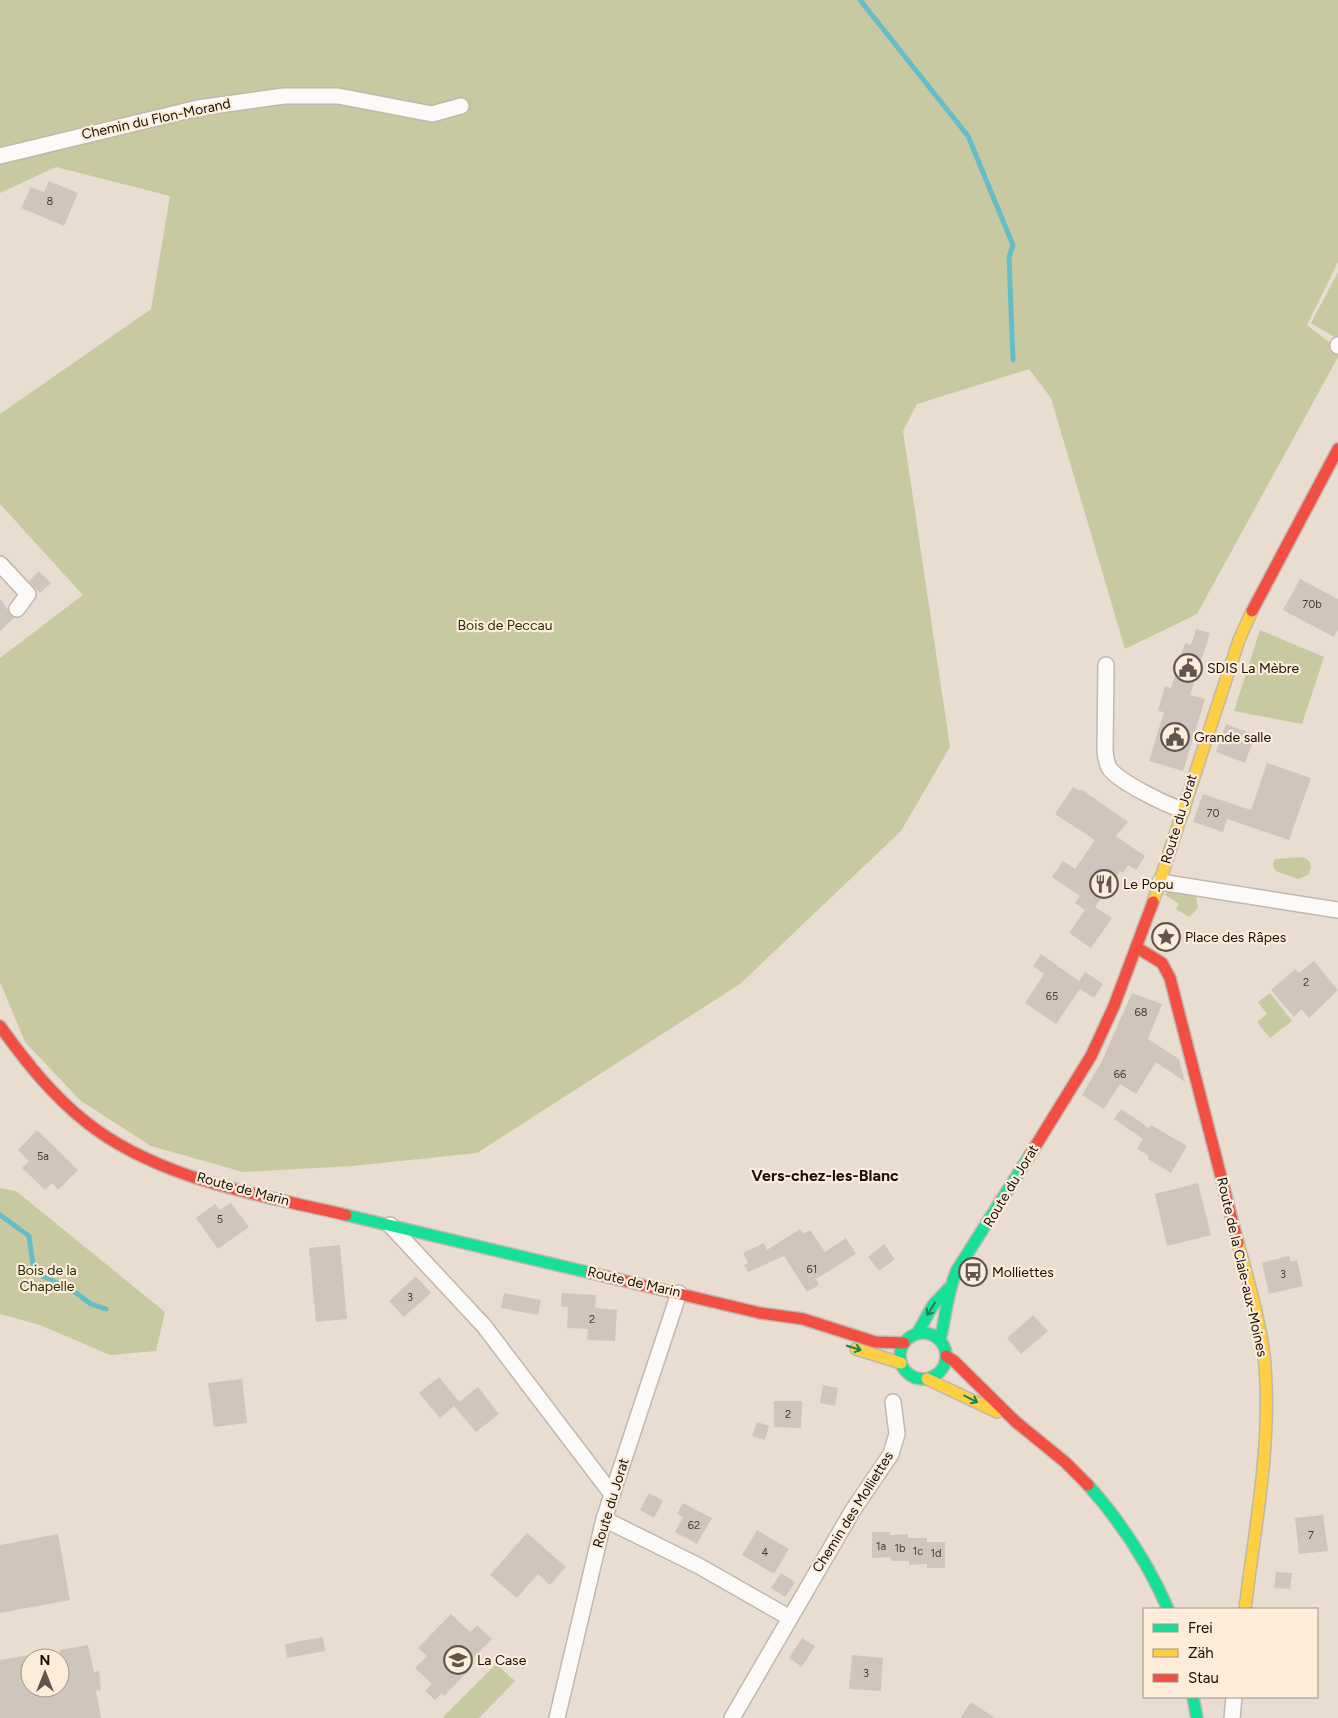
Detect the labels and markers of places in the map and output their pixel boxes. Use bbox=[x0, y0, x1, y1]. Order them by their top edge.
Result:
public building icon: SDIS La Mèbre bbox=[1173, 653, 1203, 683]
place label: SDIS La Mèbre bbox=[1207, 660, 1299, 677]
public building icon: Grande salle bbox=[1160, 722, 1190, 752]
place label: Grande salle bbox=[1194, 729, 1271, 746]
restaurant icon: Le Popu bbox=[1089, 869, 1119, 899]
place label: Le Popu bbox=[1123, 876, 1174, 893]
place icon: Place des Râpes bbox=[1151, 922, 1181, 952]
place label: Place des Râpes bbox=[1185, 929, 1286, 946]
bus stop icon: Molliettes bbox=[958, 1257, 988, 1287]
place label: Molliettes bbox=[992, 1264, 1054, 1281]
school or university icon: La Case bbox=[443, 1645, 473, 1675]
place label: La Case bbox=[477, 1652, 527, 1669]

